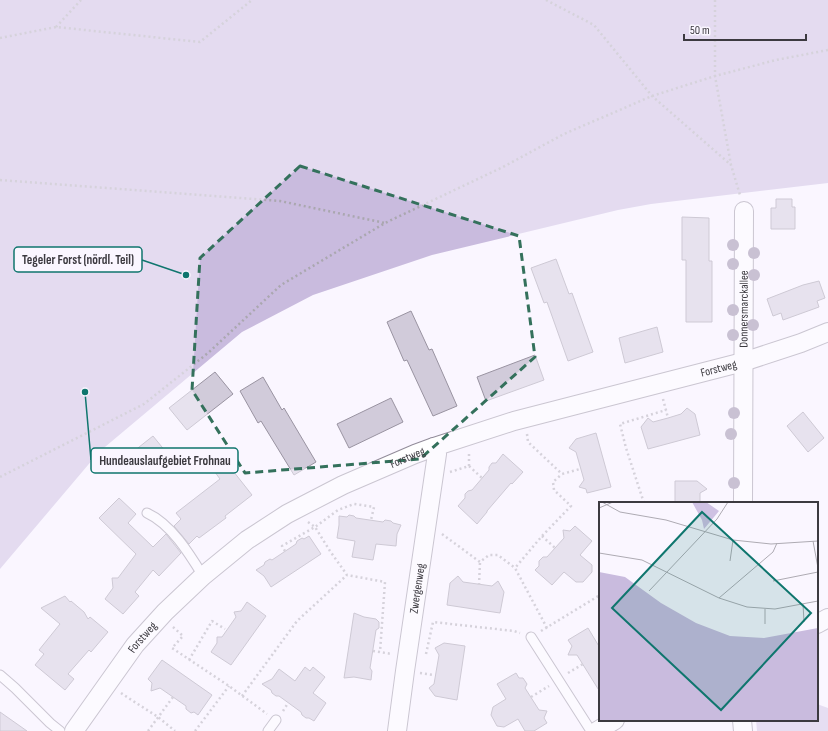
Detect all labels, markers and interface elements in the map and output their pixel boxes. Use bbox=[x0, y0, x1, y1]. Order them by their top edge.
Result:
scale bar bbox=[684, 16, 806, 42]
text: 50 m bbox=[690, 23, 710, 38]
callout: Tegeler Forst (nördl. Teil) bbox=[14, 247, 142, 272]
text: Tegeler Forst (nördl. Teil) bbox=[22, 252, 134, 268]
street label: Donnersmarckallee bbox=[736, 270, 751, 348]
street label: Forstweg bbox=[699, 356, 739, 380]
street label: Forstweg bbox=[387, 443, 427, 472]
callout: Hundeauslaufgebiet Frohnau bbox=[91, 448, 238, 473]
text: Hundeauslaufgebiet Frohnau bbox=[99, 453, 231, 469]
inset map bbox=[599, 502, 818, 721]
street label: Zwergenweg bbox=[406, 562, 428, 615]
street label: Forstweg bbox=[124, 618, 160, 656]

